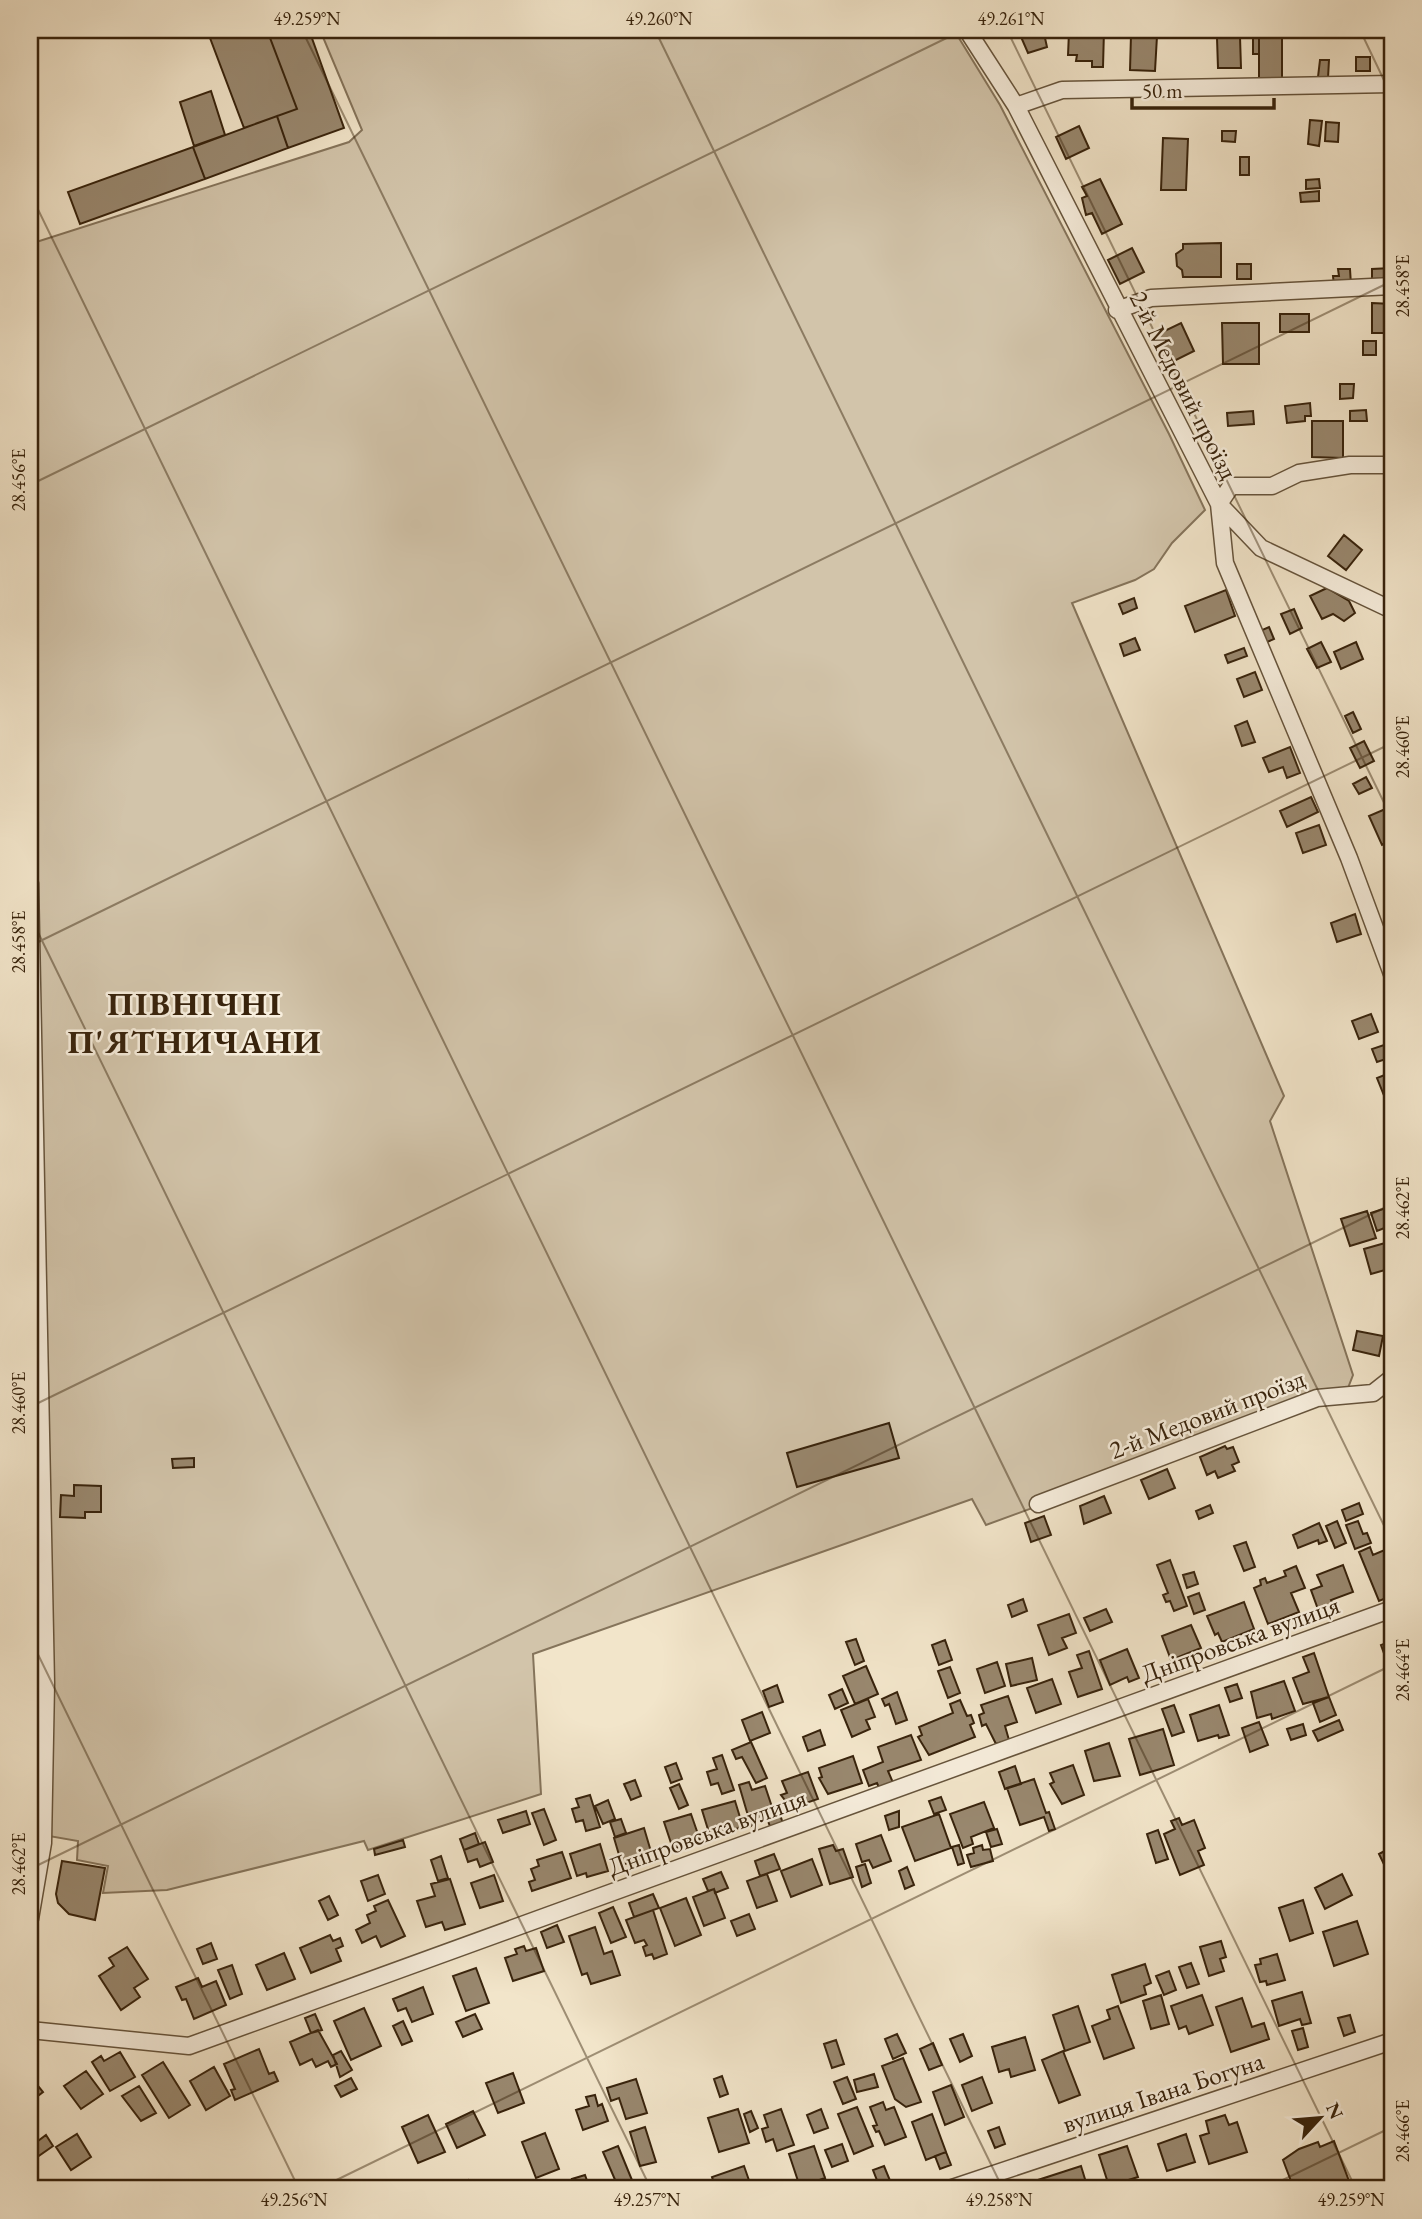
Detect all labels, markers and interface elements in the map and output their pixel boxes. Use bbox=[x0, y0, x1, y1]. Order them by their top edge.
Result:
text: 49.259°N bbox=[274, 7, 341, 30]
text: 49.260°N bbox=[626, 7, 693, 30]
text: 49.261°N bbox=[978, 7, 1045, 30]
scale bar bbox=[1132, 66, 1273, 110]
text: 50 m bbox=[1142, 77, 1183, 104]
text: 28.458°E bbox=[1391, 255, 1414, 317]
street label: 2-й Медовий проїзд bbox=[1122, 285, 1246, 485]
text: 28.456°E bbox=[7, 449, 30, 511]
text: 28.460°E bbox=[1391, 716, 1414, 778]
text: 28.458°E bbox=[7, 911, 30, 973]
district label: ПІВНІЧНІ П'ЯТНИЧАНИ bbox=[67, 982, 323, 1063]
text: 28.462°E bbox=[1391, 1177, 1414, 1239]
street label: 2-й Медовий проїзд bbox=[1104, 1361, 1310, 1467]
text: 28.460°E bbox=[7, 1372, 30, 1434]
street label: Дніпровська вулиця bbox=[1136, 1587, 1344, 1691]
text: 28.464°E bbox=[1391, 1639, 1414, 1701]
street label: Дніпровська вулиця bbox=[603, 1780, 811, 1884]
text: 28.462°E bbox=[7, 1833, 30, 1895]
street label: вулиця Івана Богуна bbox=[1058, 2043, 1269, 2141]
north arrow bbox=[1286, 2082, 1356, 2152]
text: N bbox=[1320, 2098, 1350, 2124]
text: 28.466°E bbox=[1391, 2100, 1414, 2162]
text: 49.256°N bbox=[261, 2188, 328, 2211]
text: 49.257°N bbox=[614, 2188, 681, 2211]
text: 49.258°N bbox=[966, 2188, 1033, 2211]
text: 49.259°N bbox=[1318, 2188, 1385, 2211]

